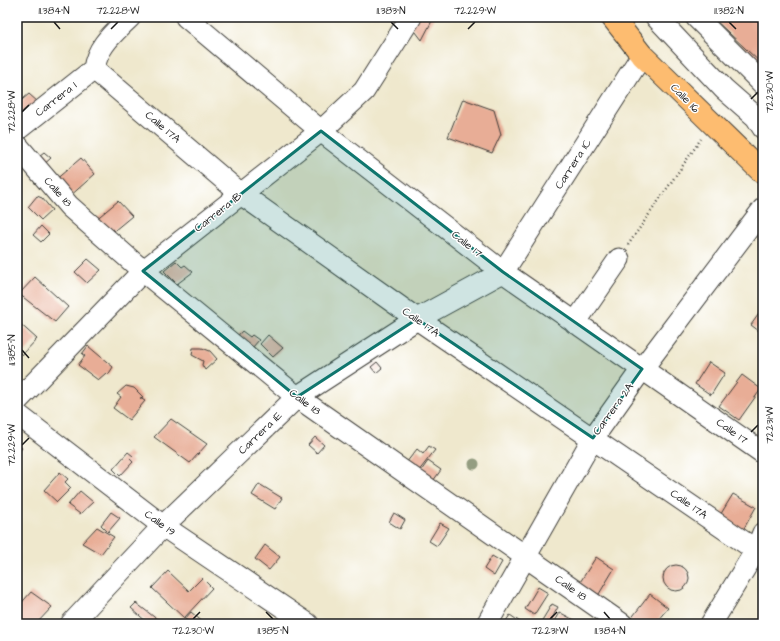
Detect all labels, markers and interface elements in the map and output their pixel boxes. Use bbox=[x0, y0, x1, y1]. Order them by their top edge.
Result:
text: 11.384°N bbox=[39, 4, 69, 18]
text: 72.228°W bbox=[97, 4, 140, 18]
text: 11.383°N bbox=[376, 4, 406, 18]
text: 72.229°W bbox=[454, 4, 497, 18]
text: 11.382°N bbox=[714, 4, 744, 18]
text: 72.230°W bbox=[763, 70, 777, 113]
street label: Carrera 1 bbox=[32, 78, 80, 120]
street label: Calle 16 bbox=[667, 80, 703, 116]
text: 72.228°W bbox=[5, 90, 19, 133]
street label: Calle 17A bbox=[142, 108, 184, 146]
street label: Carrera 1C bbox=[551, 136, 595, 192]
street label: Calle 18 bbox=[40, 174, 76, 210]
street label: Carrera 1B bbox=[191, 189, 245, 235]
street label: Calle 17 bbox=[448, 227, 486, 261]
street label: Calle 17A bbox=[399, 304, 443, 340]
text: 11.385°N bbox=[5, 334, 19, 366]
street label: Carrera 2A bbox=[589, 380, 637, 438]
street label: Calle 18 bbox=[286, 385, 324, 419]
text: 72.231°W bbox=[763, 406, 777, 443]
street label: Carrera 1E bbox=[235, 408, 286, 458]
street label: Calle 17 bbox=[713, 415, 751, 447]
text: 72.229°W bbox=[5, 423, 19, 466]
street label: Calle 17A bbox=[667, 486, 711, 522]
street label: Calle 19 bbox=[141, 507, 179, 539]
street label: Calle 18 bbox=[552, 572, 590, 604]
text: 72.230°W bbox=[172, 624, 215, 638]
text: 11.385°N bbox=[257, 624, 289, 638]
text: 72.231°W bbox=[532, 624, 569, 638]
text: 11.384°N bbox=[595, 624, 625, 638]

